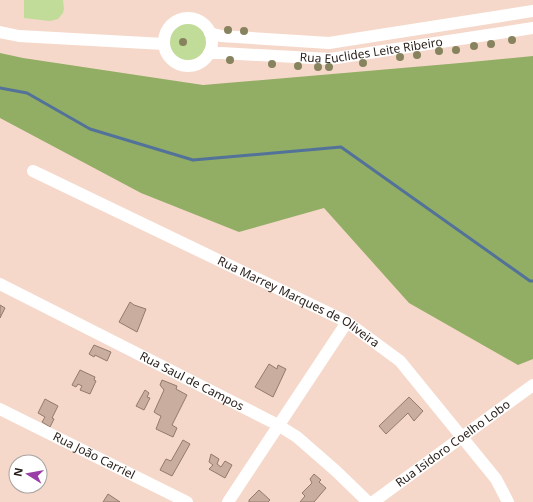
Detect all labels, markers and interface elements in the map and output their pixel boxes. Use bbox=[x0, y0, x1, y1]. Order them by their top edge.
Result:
street label: Rua Euclides Leite Ribeiro bbox=[299, 33, 444, 67]
street label: Rua Marrey Marques de Oliveira bbox=[215, 252, 383, 351]
street label: Rua Saul de Campos bbox=[137, 347, 247, 415]
street label: Rua Isidoro Coelho Lobo bbox=[392, 396, 513, 491]
street label: Rua João Carriel bbox=[50, 428, 138, 483]
north arrow bbox=[8, 454, 48, 494]
text: N bbox=[9, 466, 26, 478]

